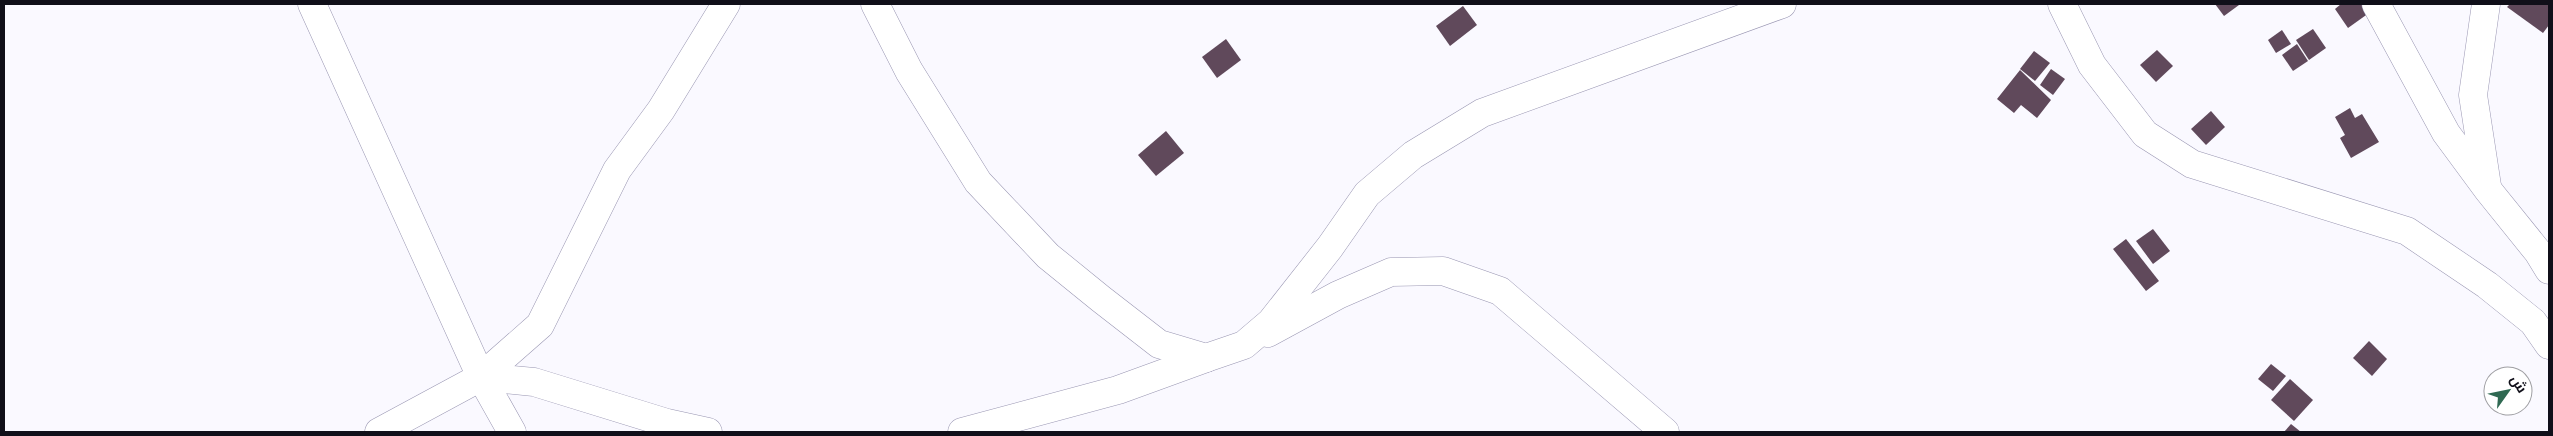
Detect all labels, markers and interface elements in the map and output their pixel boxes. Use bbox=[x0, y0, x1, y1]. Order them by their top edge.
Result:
north arrow bbox=[2483, 366, 2533, 416]
text: ش bbox=[2506, 372, 2531, 396]

